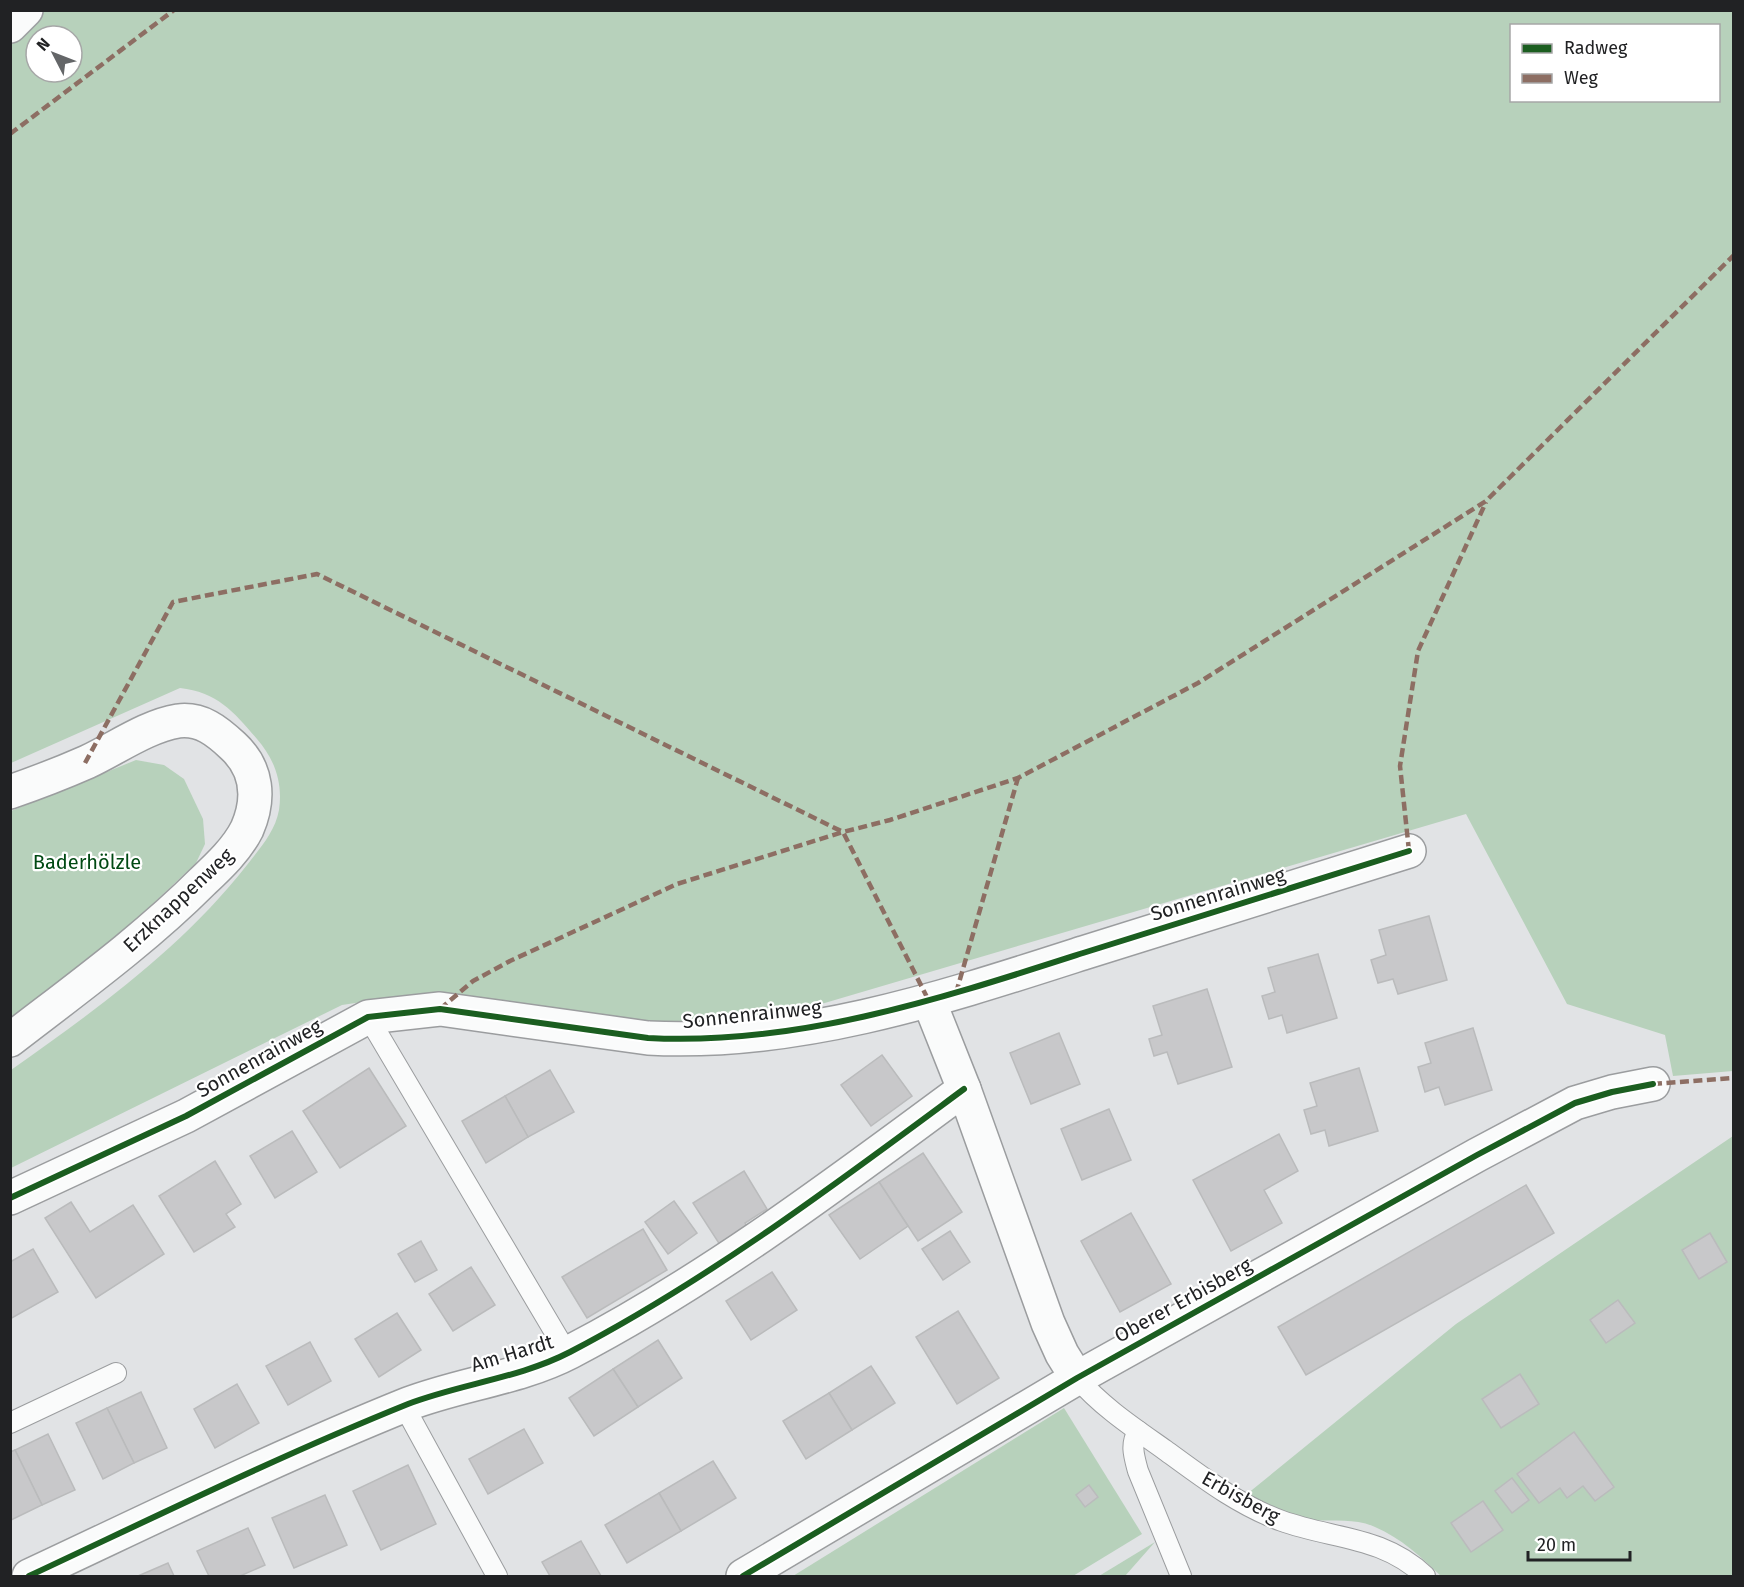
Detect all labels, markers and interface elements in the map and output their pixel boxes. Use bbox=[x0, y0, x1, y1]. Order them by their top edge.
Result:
north arrow bbox=[24, 24, 84, 84]
legend bbox=[1510, 24, 1720, 102]
text: N bbox=[33, 34, 54, 55]
text: Radweg bbox=[1564, 37, 1628, 59]
text: Weg bbox=[1564, 67, 1598, 89]
street label: Erzknappenweg bbox=[118, 843, 238, 957]
park label: Baderhölzle bbox=[33, 850, 141, 874]
street label: Sonnenrainweg bbox=[1148, 862, 1289, 926]
street label: Sonnenrainweg bbox=[681, 995, 823, 1033]
street label: Sonnenrainweg bbox=[192, 1013, 326, 1102]
street label: Oberer Erbisberg bbox=[1110, 1252, 1256, 1348]
street label: Am Hardt bbox=[468, 1329, 557, 1377]
street label: Erbisberg bbox=[1198, 1466, 1285, 1529]
scale bar bbox=[1528, 1524, 1630, 1562]
text: 20 m bbox=[1537, 1534, 1576, 1556]

